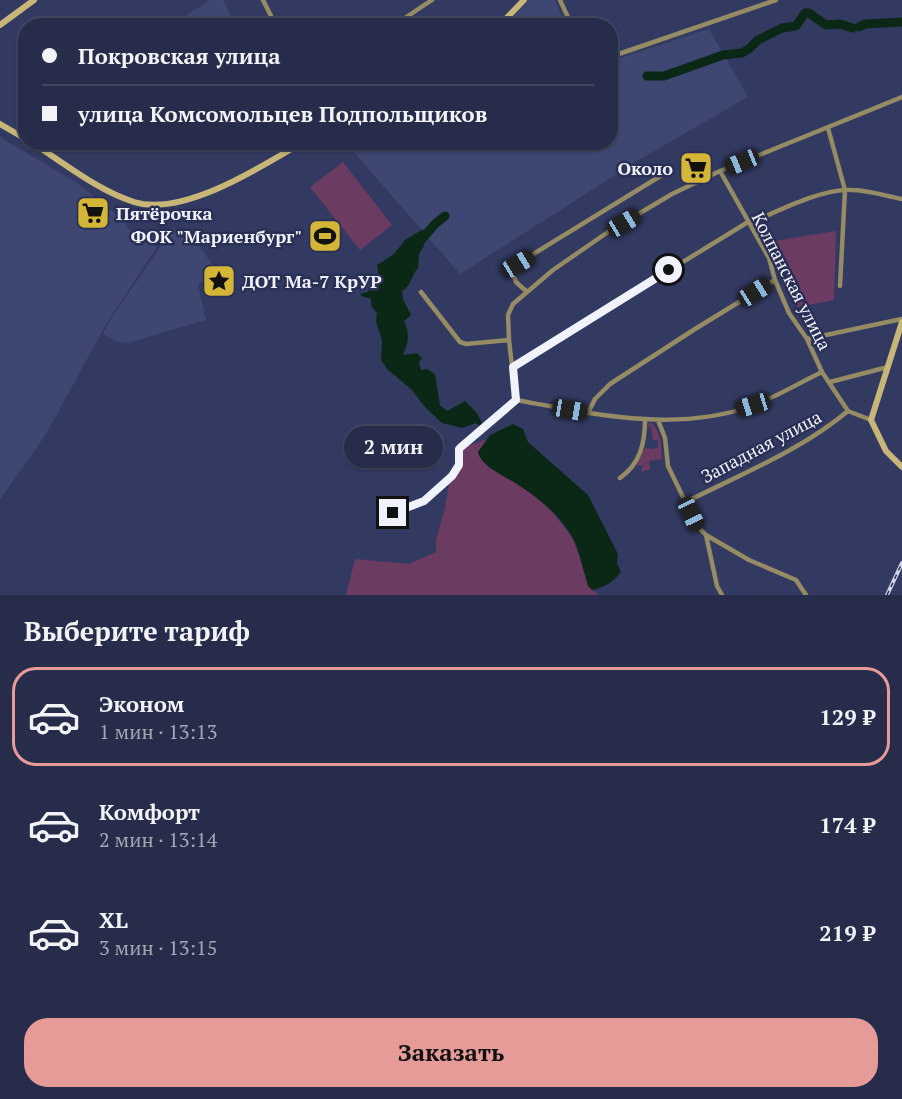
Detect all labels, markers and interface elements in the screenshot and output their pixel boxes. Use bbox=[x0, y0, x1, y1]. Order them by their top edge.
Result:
text: Покровская улица bbox=[78, 41, 281, 70]
text: улица Комсомольцев Подпольщиков bbox=[78, 99, 487, 128]
car bbox=[722, 147, 762, 177]
supermarket icon: Около bbox=[678, 150, 714, 186]
place label: Около bbox=[617, 156, 673, 180]
supermarket icon: Пятёрочка bbox=[75, 195, 111, 231]
place label: Пятёрочка bbox=[116, 201, 212, 225]
car bbox=[604, 206, 644, 240]
street label: Колпанская улица bbox=[747, 208, 837, 354]
sports icon: ФОК "Мариенбург" bbox=[307, 218, 343, 254]
place label: ФОК "Мариенбург" bbox=[131, 224, 302, 248]
car bbox=[498, 247, 538, 281]
route start bbox=[655, 256, 682, 283]
place icon: ДОТ Ма-7 КрУР bbox=[201, 263, 237, 299]
place label: ДОТ Ма-7 КрУР bbox=[242, 269, 382, 293]
car bbox=[735, 275, 775, 309]
car bbox=[733, 391, 773, 419]
car bbox=[551, 398, 589, 422]
street label: Западная улица bbox=[697, 404, 825, 488]
callout: 2 мин bbox=[344, 426, 442, 468]
text: 2 мин bbox=[364, 433, 423, 460]
car bbox=[675, 494, 707, 534]
route end bbox=[379, 499, 406, 526]
text: Выберите тариф bbox=[24, 613, 250, 649]
text: Эконом bbox=[99, 689, 184, 718]
icon: car bbox=[27, 690, 81, 744]
text: 129 ₽ bbox=[819, 702, 875, 731]
text: 1 мин · 13:13 bbox=[99, 718, 217, 745]
text: Комфорт bbox=[99, 797, 200, 826]
icon: car bbox=[27, 798, 81, 852]
text: 174 ₽ bbox=[819, 810, 875, 839]
text: 2 мин · 13:14 bbox=[99, 826, 217, 853]
text: XL bbox=[99, 905, 128, 934]
icon: car bbox=[27, 906, 81, 960]
text: 219 ₽ bbox=[819, 918, 875, 947]
text: 3 мин · 13:15 bbox=[99, 934, 217, 961]
button: Заказать bbox=[24, 1018, 878, 1087]

